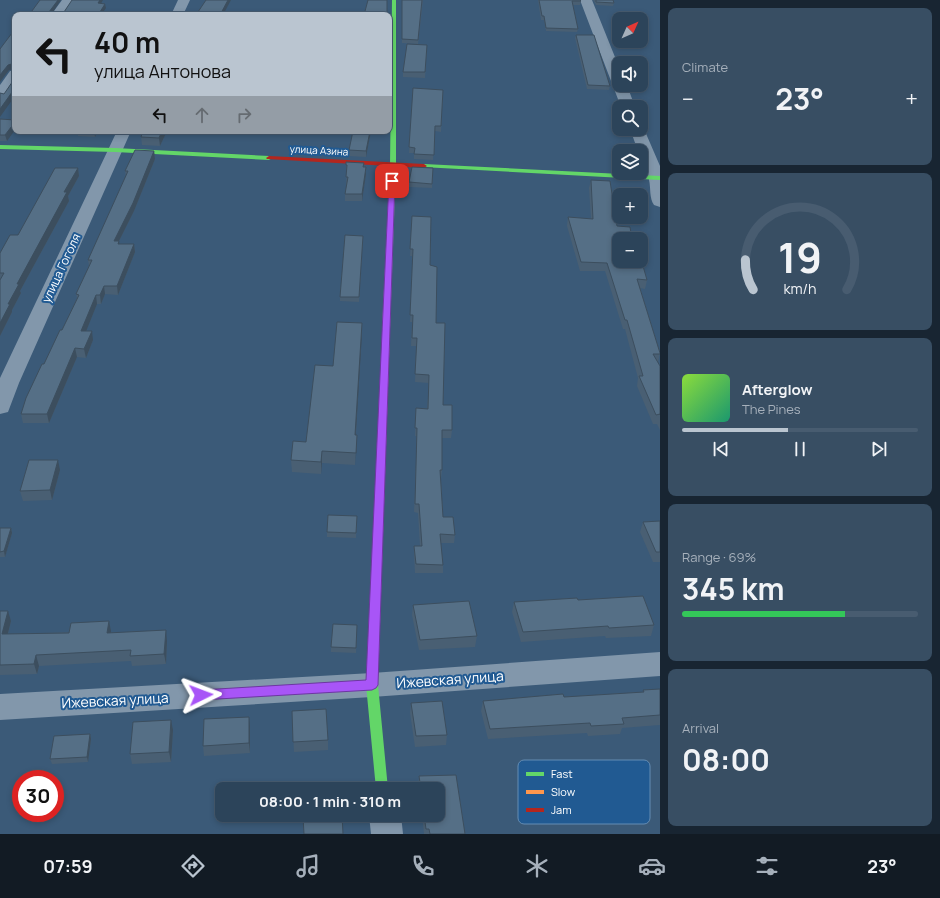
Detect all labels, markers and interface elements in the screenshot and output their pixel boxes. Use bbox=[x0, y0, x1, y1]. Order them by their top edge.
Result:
north arrow bbox=[612, 12, 648, 48]
map controls bbox=[612, 12, 648, 268]
text: 40 m bbox=[94, 23, 160, 61]
icon: left bbox=[28, 28, 80, 80]
button: sound bbox=[612, 56, 648, 92]
text: Climate bbox=[682, 58, 728, 76]
text: улица Антонова bbox=[94, 59, 231, 83]
text: 23° bbox=[775, 78, 824, 119]
text: − bbox=[682, 84, 694, 114]
text: + bbox=[905, 84, 918, 114]
button: search bbox=[612, 100, 648, 136]
icon: left bbox=[149, 104, 171, 126]
icon: ahead bbox=[191, 104, 213, 126]
icon: right bbox=[233, 104, 255, 126]
street label: улица Азина bbox=[289, 141, 349, 159]
button: layers bbox=[612, 144, 648, 180]
pin bbox=[375, 164, 409, 198]
icon: arrive bbox=[381, 170, 403, 192]
button: + bbox=[612, 188, 648, 224]
text: 19 bbox=[778, 229, 822, 285]
street label: улица Гоголя bbox=[37, 230, 85, 306]
button: − bbox=[612, 232, 648, 268]
text: km/h bbox=[783, 278, 817, 297]
text: Afterglow bbox=[742, 379, 813, 400]
text: The Pines bbox=[742, 400, 801, 418]
icon: previous bbox=[710, 438, 732, 460]
icon: pause bbox=[789, 438, 811, 460]
icon: next bbox=[868, 438, 890, 460]
text: Range · 69% bbox=[682, 548, 756, 566]
text: 345 km bbox=[682, 568, 784, 609]
street label: Ижевская улица bbox=[396, 666, 504, 692]
position arrow bbox=[180, 674, 222, 716]
street label: Ижевская улица bbox=[61, 688, 169, 712]
text: Arrival bbox=[682, 719, 719, 737]
text: 08:00 bbox=[682, 739, 770, 780]
legend bbox=[518, 760, 650, 824]
text: Fast bbox=[551, 766, 573, 781]
speed limit sign: 30 bbox=[12, 770, 64, 822]
text: Slow bbox=[551, 784, 576, 799]
text: 08:00 · 1 min · 310 m bbox=[259, 791, 401, 812]
text: Jam bbox=[551, 802, 572, 817]
icon: directions bbox=[179, 852, 207, 880]
icon: music bbox=[294, 852, 322, 880]
icon: phone bbox=[409, 852, 437, 880]
icon: climate bbox=[523, 852, 551, 880]
icon: car bbox=[638, 852, 666, 880]
icon: filters bbox=[753, 852, 781, 880]
text: 07:59 bbox=[43, 854, 93, 878]
text: 23° bbox=[867, 854, 897, 878]

